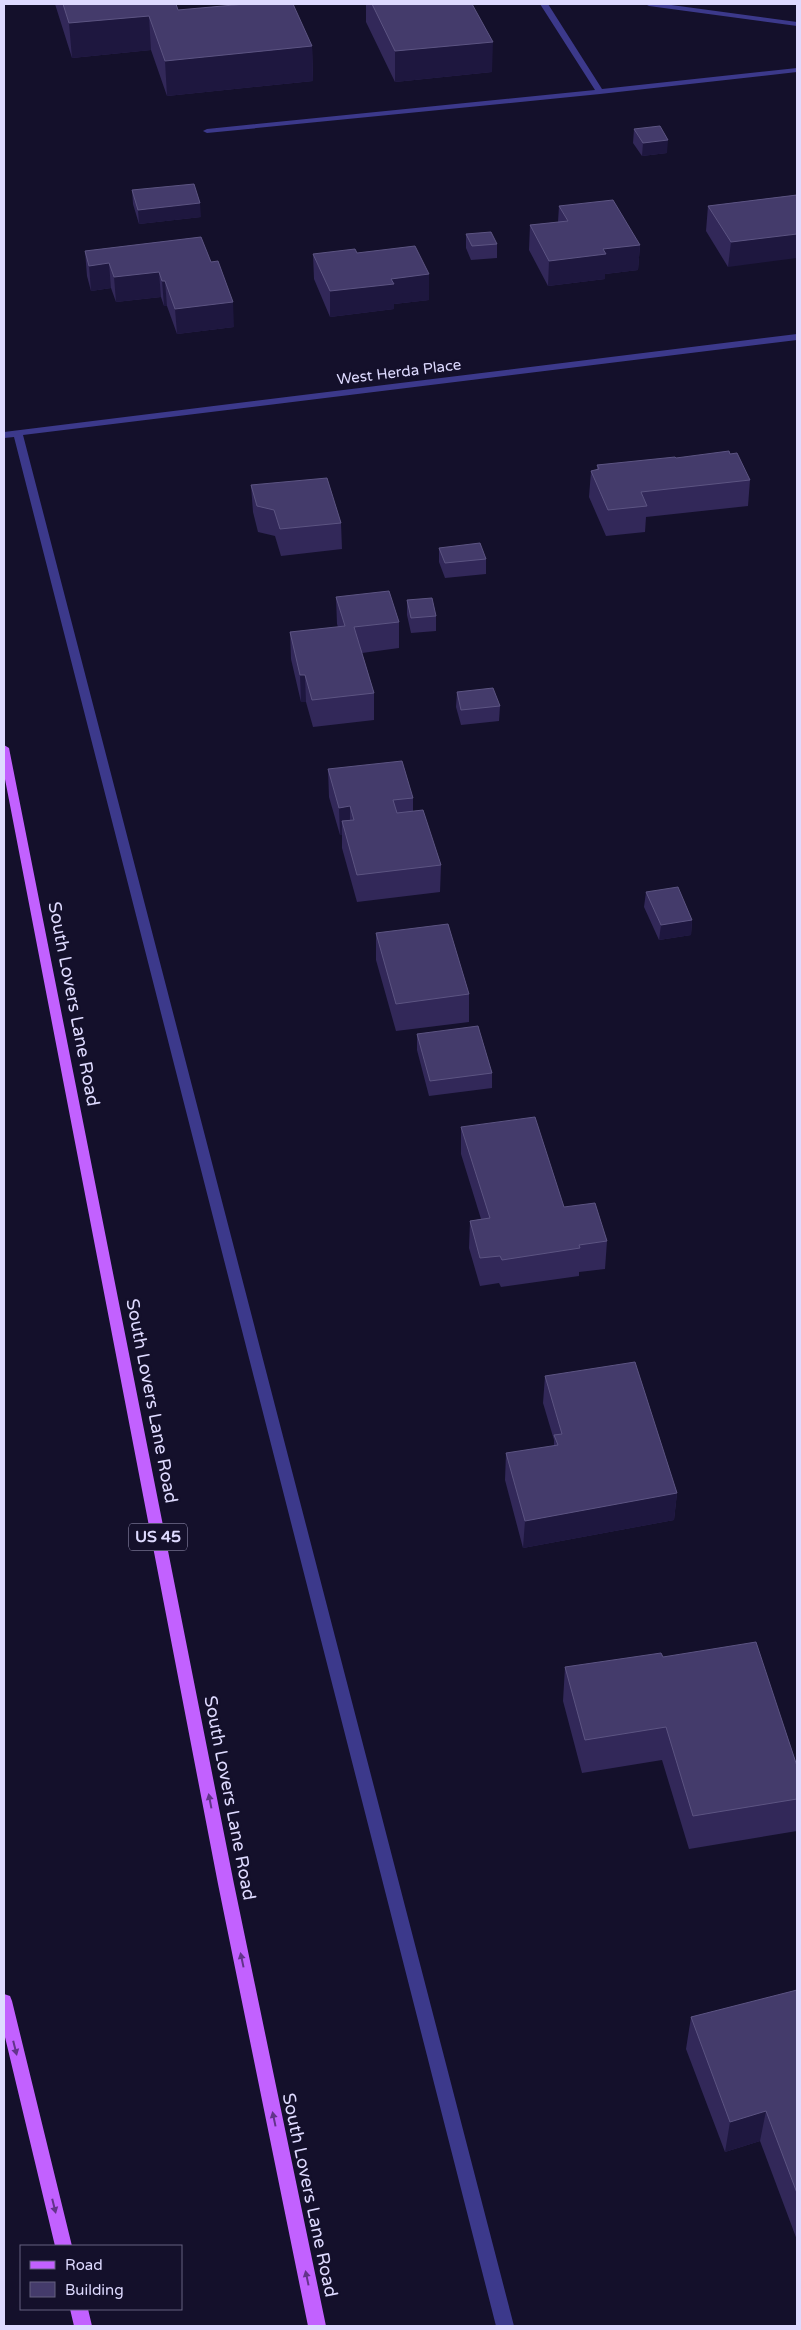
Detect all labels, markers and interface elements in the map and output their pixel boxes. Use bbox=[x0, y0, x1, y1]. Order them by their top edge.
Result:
street label: West Herda Place bbox=[336, 355, 462, 389]
street label: South Lovers Lane Road bbox=[43, 900, 105, 1108]
street label: South Lovers Lane Road bbox=[121, 1297, 183, 1505]
road number: US 45 bbox=[129, 1524, 187, 1550]
street label: South Lovers Lane Road bbox=[199, 1694, 261, 1902]
one-way arrow bbox=[205, 1792, 213, 1808]
one-way arrow bbox=[237, 1952, 245, 1968]
one-way arrow bbox=[11, 2041, 19, 2056]
street label: South Lovers Lane Road bbox=[278, 2091, 342, 2299]
one-way arrow bbox=[270, 2111, 278, 2127]
one-way arrow bbox=[50, 2198, 58, 2213]
legend bbox=[20, 2245, 182, 2310]
text: Road bbox=[65, 2256, 103, 2274]
one-way arrow bbox=[303, 2271, 311, 2286]
text: Building bbox=[65, 2281, 124, 2299]

